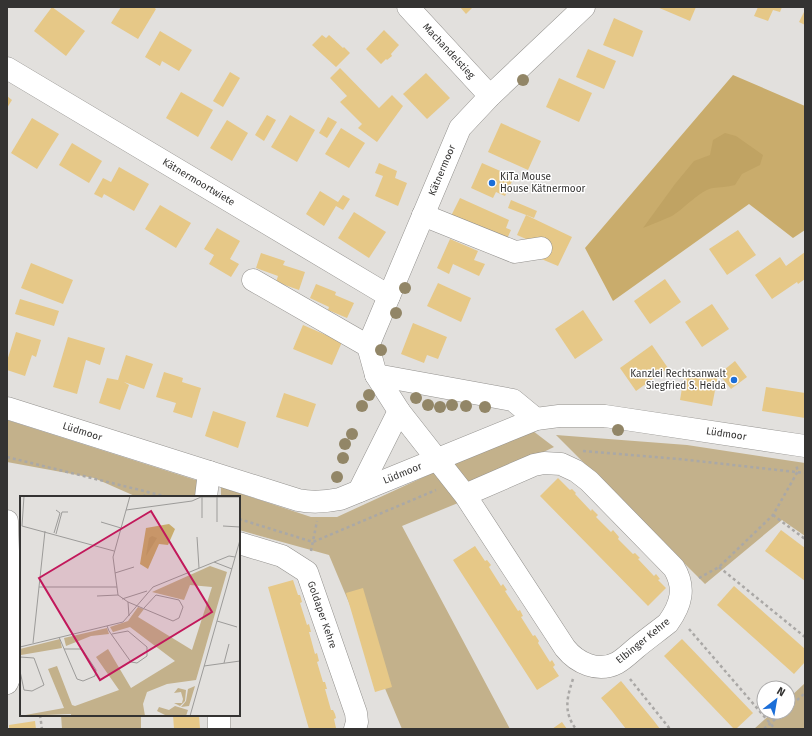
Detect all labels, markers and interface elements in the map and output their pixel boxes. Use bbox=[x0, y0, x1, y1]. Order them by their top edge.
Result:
street label: Machandelstieg bbox=[420, 21, 478, 82]
street label: Kätnermoor bbox=[426, 143, 458, 198]
street label: Kätnermoortwiete bbox=[160, 156, 237, 209]
place label: KiTa Mouse House Kätnermoor bbox=[500, 171, 586, 195]
marker: KiTa Mouse House Kätnermoor bbox=[487, 178, 497, 188]
place label: Kanzlei Rechtsanwalt Siegfried S. Heida bbox=[630, 368, 726, 392]
marker: Kanzlei Rechtsanwalt Siegfried S. Heida bbox=[729, 375, 739, 385]
street label: Lüdmoor bbox=[61, 420, 104, 444]
street label: Lüdmoor bbox=[705, 425, 747, 443]
street label: Lüdmoor bbox=[381, 460, 424, 487]
inset map bbox=[20, 496, 240, 716]
street label: Goldaper Kehre bbox=[305, 580, 339, 650]
street label: Elbinger Kehre bbox=[614, 616, 672, 666]
north arrow bbox=[756, 680, 796, 720]
text: N bbox=[774, 684, 787, 699]

